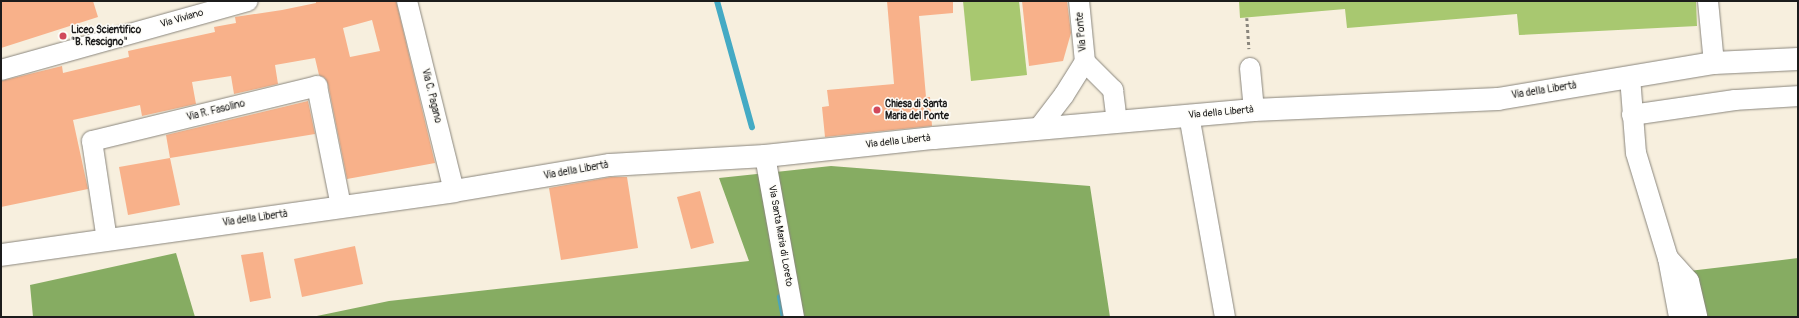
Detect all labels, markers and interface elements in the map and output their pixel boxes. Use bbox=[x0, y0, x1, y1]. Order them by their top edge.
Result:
street label: Via Viviano bbox=[159, 7, 205, 31]
street label: Via Ponte bbox=[1074, 12, 1090, 52]
place label: Liceo Scientifico "B. Rescigno" bbox=[71, 24, 141, 48]
marker: Liceo Scientifico "B. Rescigno" bbox=[58, 31, 68, 41]
street label: Via C. Pagano bbox=[418, 68, 444, 124]
street label: Via della Libertà bbox=[1511, 80, 1577, 102]
street label: Via R. Fasolino bbox=[185, 98, 247, 124]
place label: Chiesa di Santa Maria del Ponte bbox=[885, 98, 949, 122]
street label: Via della Libertà bbox=[1188, 104, 1254, 122]
marker: Chiesa di Santa Maria del Ponte bbox=[872, 105, 882, 115]
street label: Via della Libertà bbox=[865, 133, 931, 151]
street label: Via della Libertà bbox=[543, 159, 609, 183]
street label: Via Santa Maria di Loreto bbox=[765, 184, 795, 288]
street label: Via della Libertà bbox=[222, 208, 288, 230]

